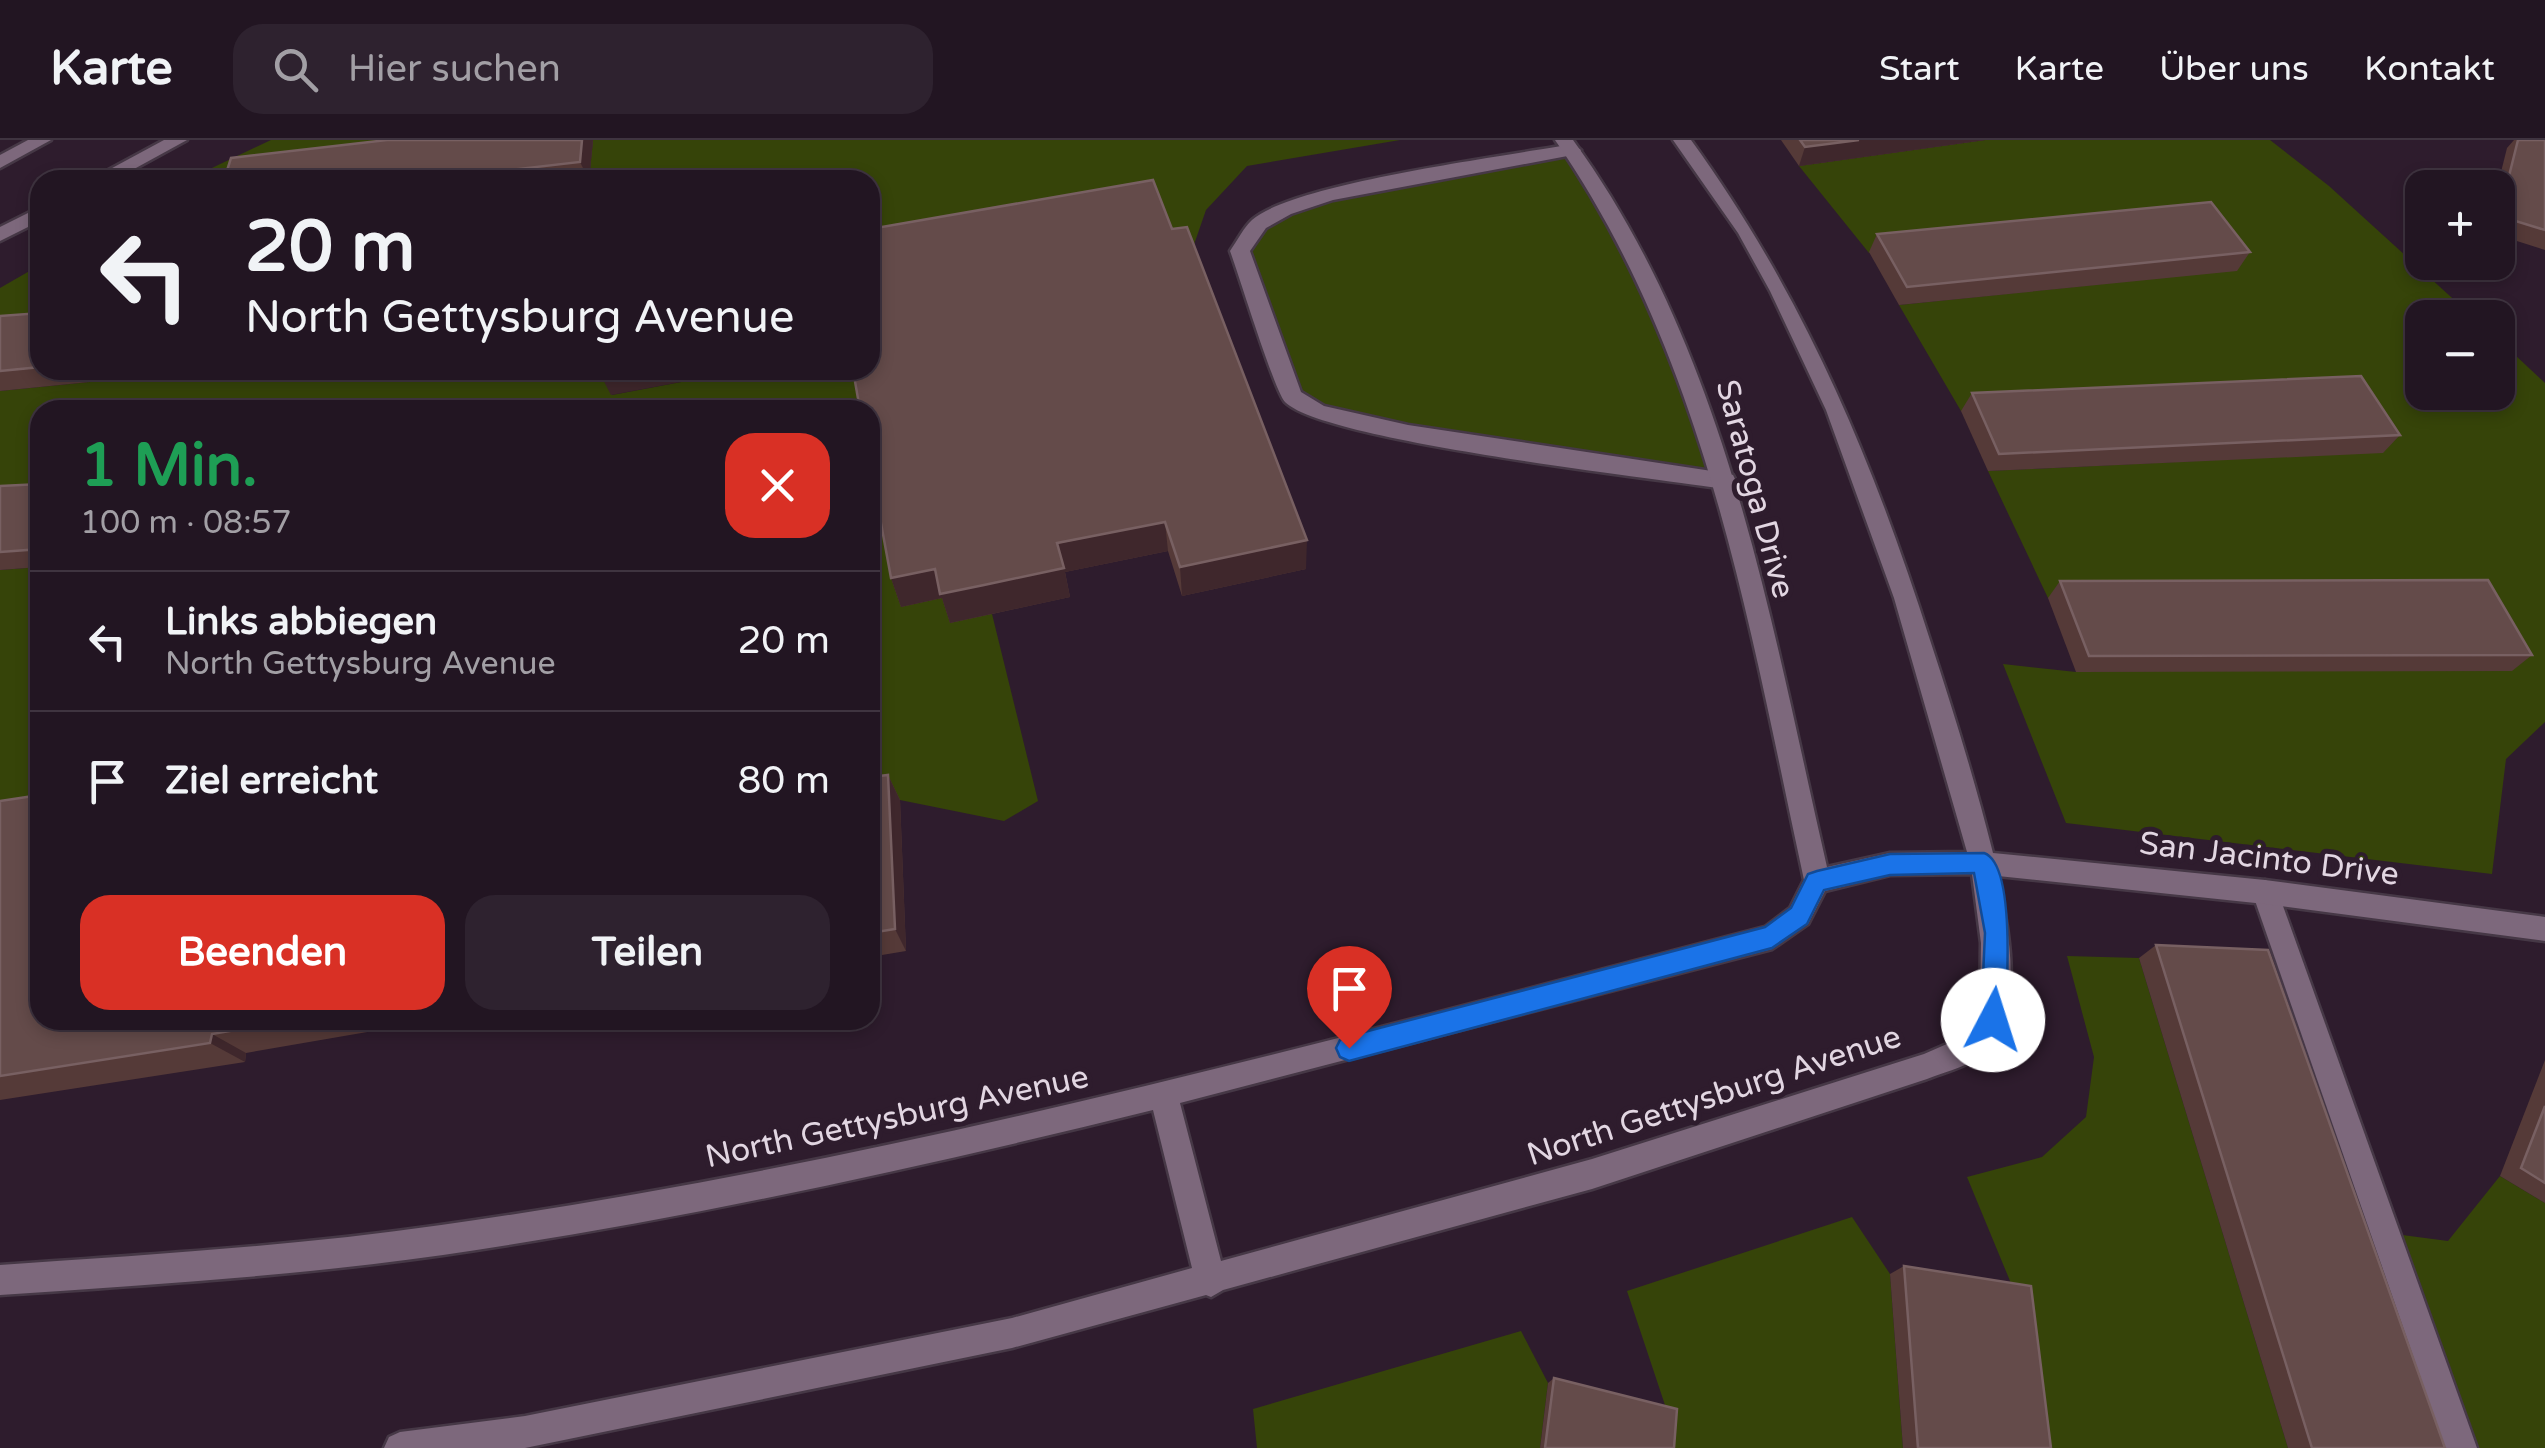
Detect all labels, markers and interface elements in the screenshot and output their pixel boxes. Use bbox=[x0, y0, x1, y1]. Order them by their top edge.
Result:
search box bbox=[233, 24, 933, 114]
text: Karte bbox=[50, 40, 173, 98]
icon: search bbox=[268, 42, 323, 97]
text: Hier suchen bbox=[348, 46, 561, 92]
text: Start bbox=[1879, 48, 1960, 90]
text: Karte bbox=[2015, 48, 2104, 90]
text: Über uns bbox=[2159, 48, 2309, 90]
text: Kontakt bbox=[2364, 48, 2495, 90]
map controls bbox=[2405, 170, 2515, 410]
button: + bbox=[2405, 170, 2515, 280]
text: 20 m bbox=[245, 206, 415, 290]
icon: left bbox=[80, 210, 210, 340]
text: North Gettysburg Avenue bbox=[245, 291, 794, 345]
button: − bbox=[2405, 300, 2515, 410]
street label: Saratoga Drive bbox=[1708, 376, 1802, 602]
text: 1 Min. bbox=[80, 430, 258, 502]
button: close bbox=[725, 433, 830, 538]
text: 100 m · 08:57 bbox=[80, 504, 292, 542]
text: Links abbiegen bbox=[165, 599, 437, 645]
icon: left bbox=[80, 614, 135, 669]
text: 20 m bbox=[738, 618, 830, 664]
text: North Gettysburg Avenue bbox=[165, 645, 556, 683]
icon: arrive bbox=[80, 754, 135, 809]
text: Ziel erreicht bbox=[165, 758, 378, 804]
text: 80 m bbox=[738, 758, 830, 804]
street label: San Jacinto Drive bbox=[2137, 824, 2401, 894]
button: Beenden bbox=[80, 895, 445, 1010]
button: Teilen bbox=[465, 895, 830, 1010]
pin bbox=[1307, 946, 1392, 1049]
icon: arrive bbox=[1322, 961, 1377, 1016]
position arrow bbox=[1941, 968, 2045, 1072]
street label: North Gettysburg Avenue bbox=[1522, 1018, 1906, 1174]
street label: North Gettysburg Avenue bbox=[702, 1058, 1092, 1176]

